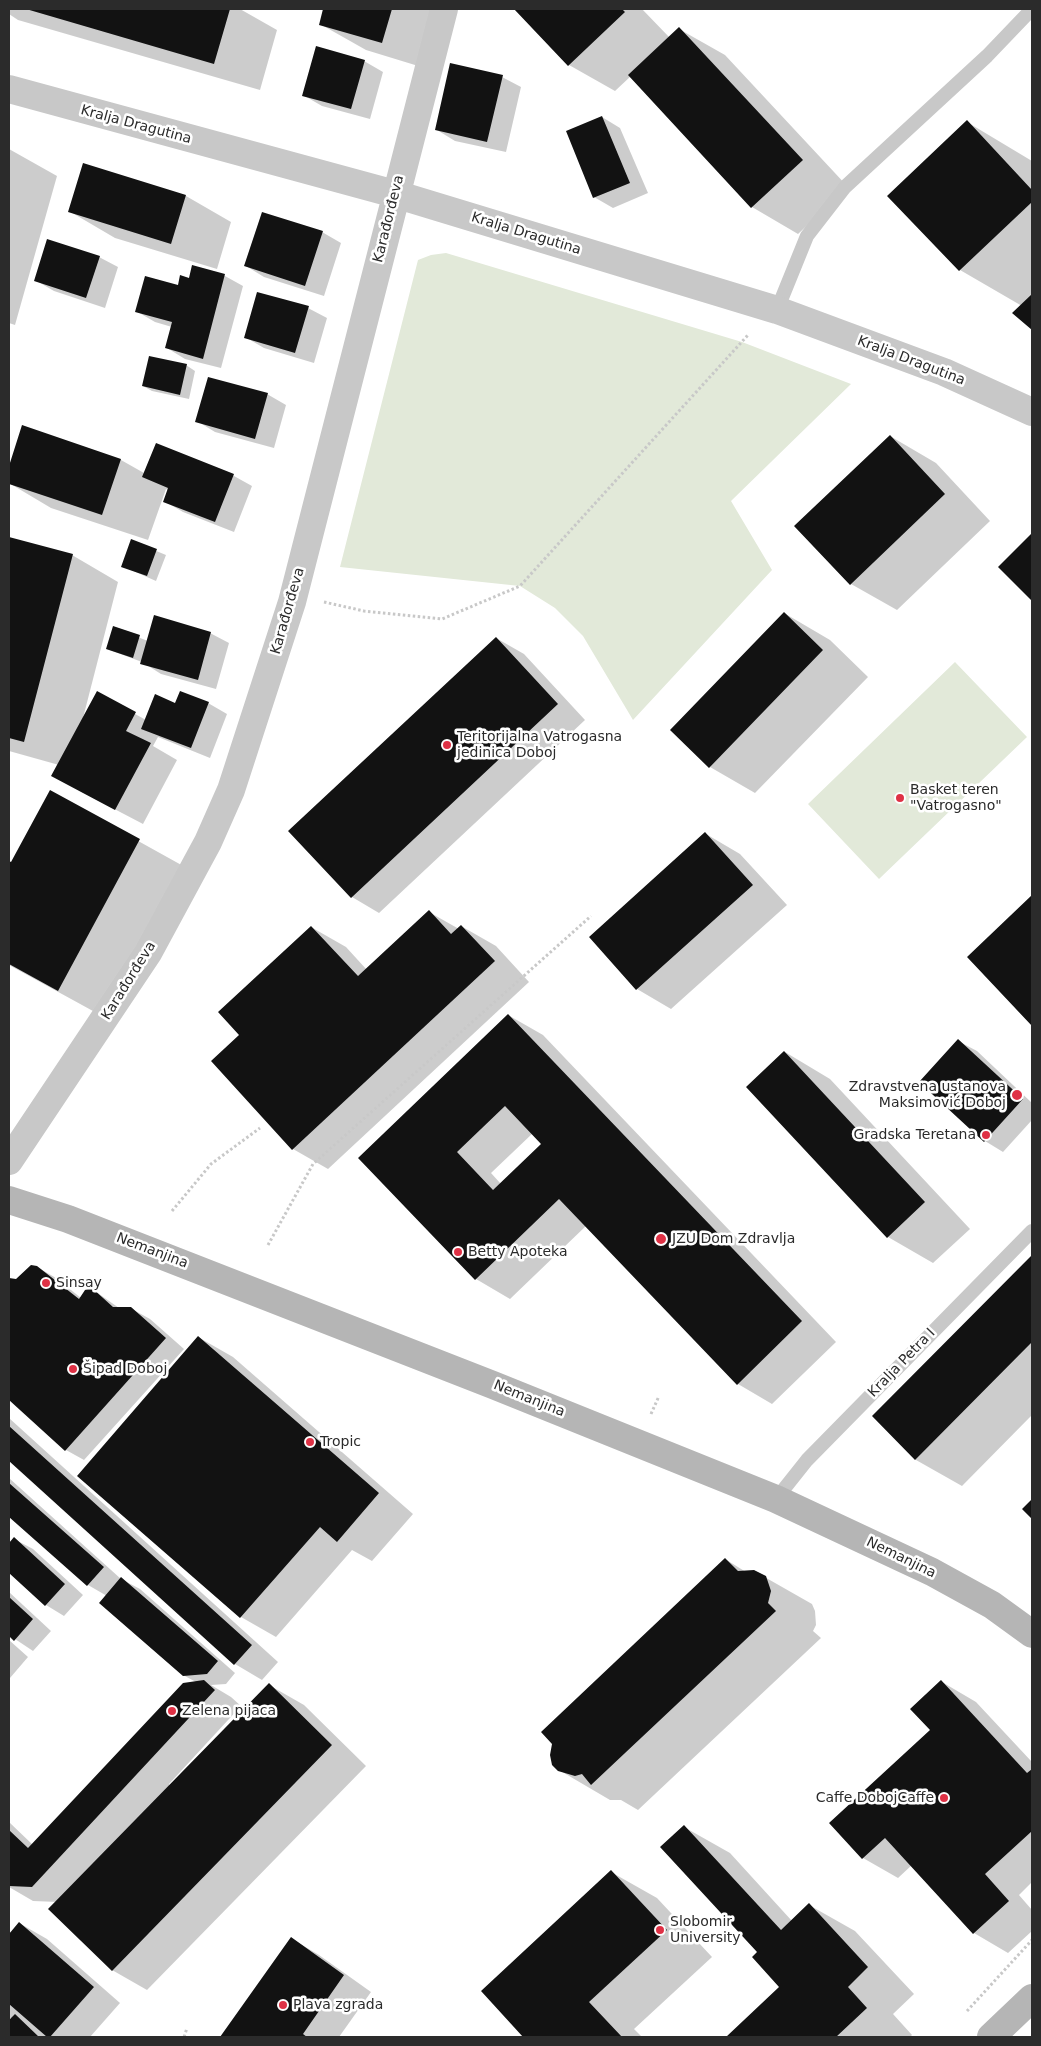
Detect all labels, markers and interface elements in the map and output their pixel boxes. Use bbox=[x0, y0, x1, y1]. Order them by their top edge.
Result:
street label: Kralja Dragutina bbox=[79, 102, 193, 148]
street label: Karađorđeva bbox=[370, 174, 408, 264]
street label: Kralja Dragutina bbox=[469, 209, 583, 259]
street label: Kralja Dragutina bbox=[855, 333, 967, 389]
street label: Karađorđeva bbox=[268, 566, 308, 656]
place label: Teritorijalna Vatrogasna jedinica Doboj bbox=[457, 729, 622, 762]
marker: Teritorijalna Vatrogasna jedinica Doboj bbox=[441, 739, 453, 751]
place label: Basket teren "Vatrogasno" bbox=[910, 782, 1002, 814]
marker: Basket teren "Vatrogasno" bbox=[894, 792, 906, 804]
street label: Karađorđeva bbox=[98, 939, 160, 1023]
place label: Zdravstvena ustanova Maksimović Doboj bbox=[849, 1079, 1006, 1112]
marker: Zdravstvena ustanova Maksimović Doboj bbox=[1010, 1088, 1024, 1102]
place label: Gradska Teretana bbox=[853, 1127, 976, 1143]
marker: Gradska Teretana bbox=[980, 1129, 992, 1141]
street label: Nemanjina bbox=[114, 1230, 190, 1272]
place label: JZU Dom Zdravlja bbox=[672, 1231, 795, 1247]
marker: JZU Dom Zdravlja bbox=[654, 1232, 668, 1246]
place label: Betty Apoteka bbox=[468, 1244, 568, 1260]
marker: Betty Apoteka bbox=[452, 1246, 464, 1258]
place label: Sinsay bbox=[56, 1275, 102, 1291]
marker: Sinsay bbox=[40, 1277, 52, 1289]
street label: Kralja Petra I bbox=[865, 1325, 939, 1401]
place label: Šipad Doboj bbox=[83, 1361, 167, 1377]
marker: Šipad Doboj bbox=[67, 1363, 79, 1375]
street label: Nemanjina bbox=[491, 1377, 567, 1421]
place label: Tropic bbox=[320, 1434, 361, 1450]
marker: Tropic bbox=[304, 1436, 316, 1448]
street label: Nemanjina bbox=[863, 1534, 939, 1582]
place label: Zelena pijaca bbox=[182, 1703, 276, 1719]
marker: Zelena pijaca bbox=[166, 1705, 178, 1717]
place label: Caffe DobojCaffe bbox=[816, 1790, 934, 1806]
marker: Caffe DobojCaffe bbox=[938, 1792, 950, 1804]
place label: Slobomir University bbox=[670, 1914, 741, 1946]
marker: Slobomir University bbox=[654, 1924, 666, 1936]
place label: Plava zgrada bbox=[293, 1997, 383, 2013]
marker: Plava zgrada bbox=[277, 1999, 289, 2011]

